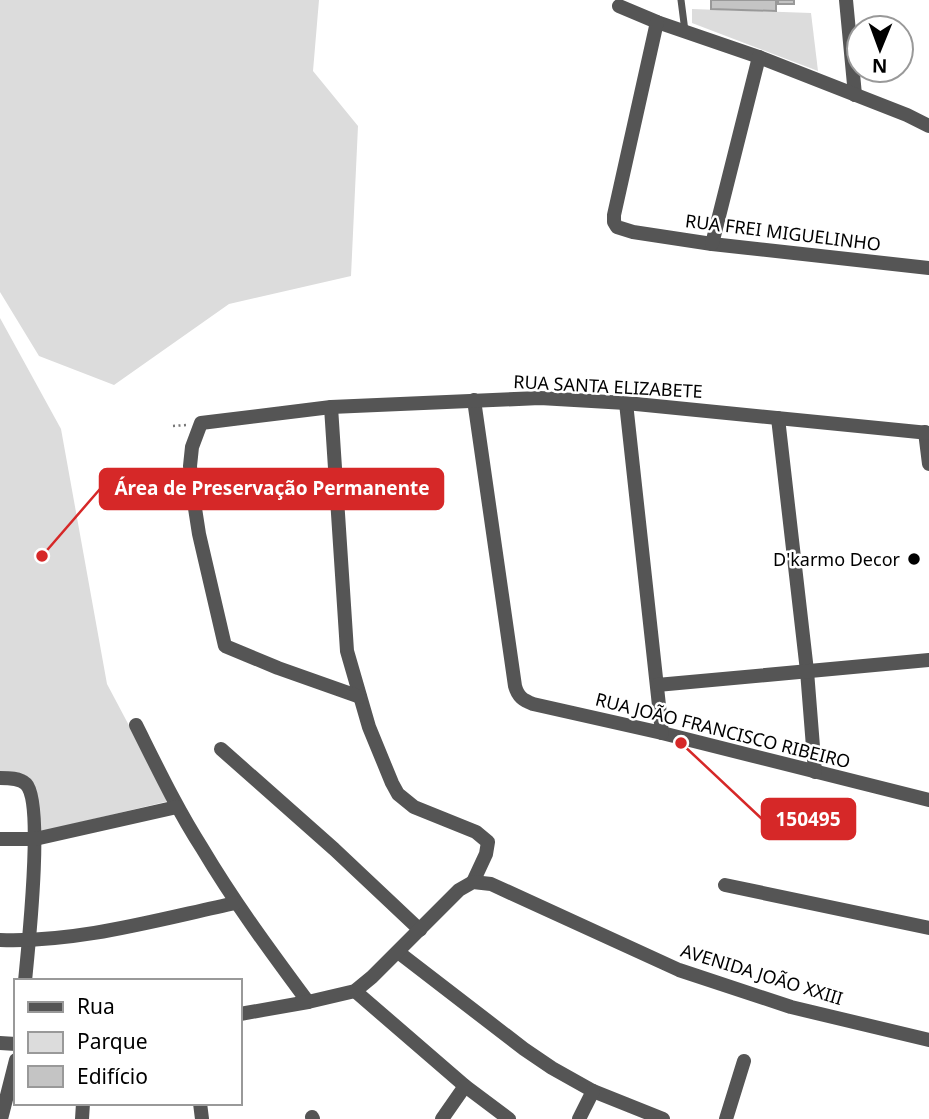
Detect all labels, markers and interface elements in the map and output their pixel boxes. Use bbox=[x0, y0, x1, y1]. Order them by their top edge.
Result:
north arrow bbox=[845, 14, 915, 84]
text: N bbox=[872, 53, 888, 79]
street label: RUA FREI MIGUELINHO bbox=[684, 208, 882, 256]
street label: RUA SANTA ELIZABETE bbox=[513, 369, 703, 403]
callout: Área de Preservação Permanente bbox=[100, 469, 443, 509]
text: Área de Preservação Permanente bbox=[114, 475, 430, 501]
place label: D'karmo Decor bbox=[773, 547, 901, 571]
marker: D'karmo Decor bbox=[906, 551, 922, 567]
street label: RUA JOÃO FRANCISCO RIBEIRO bbox=[593, 687, 853, 773]
callout: 150495 bbox=[762, 799, 855, 839]
text: 150495 bbox=[775, 806, 841, 832]
street label: AVENIDA JOÃO XXIII bbox=[678, 938, 846, 1010]
legend bbox=[14, 979, 242, 1105]
text: Rua bbox=[77, 992, 115, 1020]
text: Parque bbox=[77, 1027, 147, 1055]
text: Edifício bbox=[77, 1062, 148, 1090]

